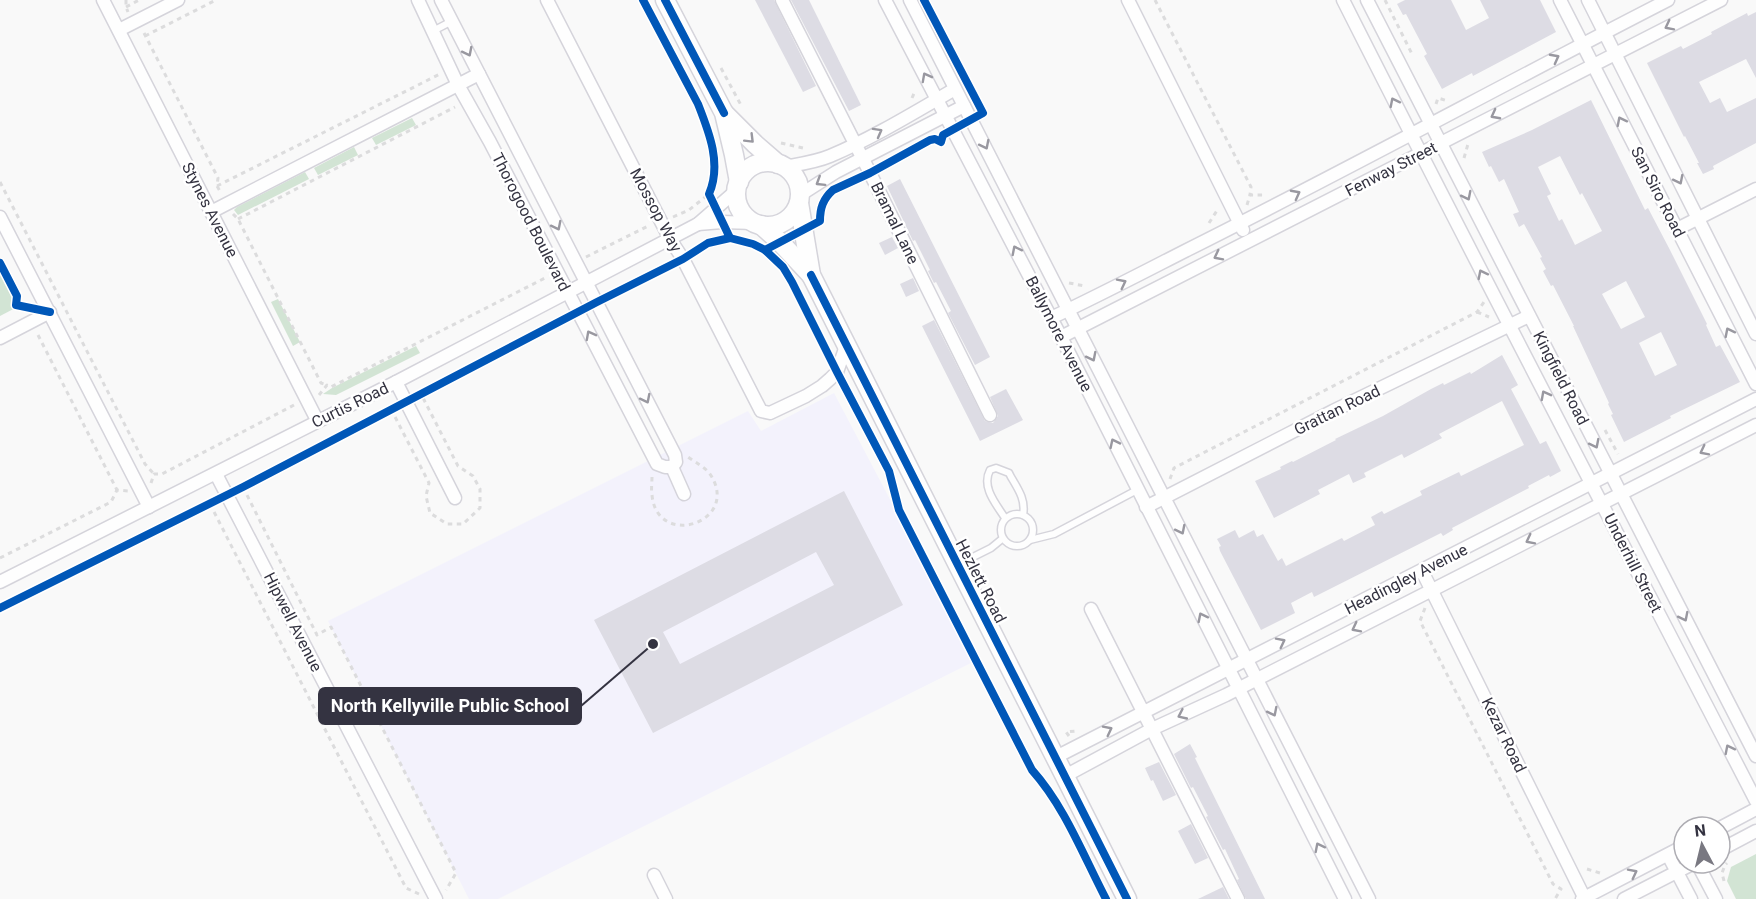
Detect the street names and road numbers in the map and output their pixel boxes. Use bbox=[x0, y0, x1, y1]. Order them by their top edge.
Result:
street label: Fenway Street bbox=[1342, 138, 1440, 200]
street label: San Siro Road bbox=[1627, 143, 1689, 241]
street label: Thorogood Boulevard bbox=[488, 150, 574, 294]
street label: Stynes Avenue bbox=[178, 159, 242, 261]
street label: Mossop Way bbox=[626, 165, 686, 255]
street label: Bramal Lane bbox=[867, 179, 923, 267]
street label: Ballymore Avenue bbox=[1022, 273, 1096, 395]
street label: Kingfield Road bbox=[1529, 328, 1593, 428]
street label: Curtis Road bbox=[308, 378, 392, 432]
street label: Grattan Road bbox=[1291, 381, 1383, 439]
street label: Underhill Street bbox=[1600, 510, 1666, 616]
street label: Hezlett Road bbox=[952, 536, 1010, 626]
street label: Headingley Avenue bbox=[1341, 540, 1471, 618]
street label: Hipwell Avenue bbox=[260, 569, 326, 675]
street label: Kezar Road bbox=[1478, 694, 1530, 776]

